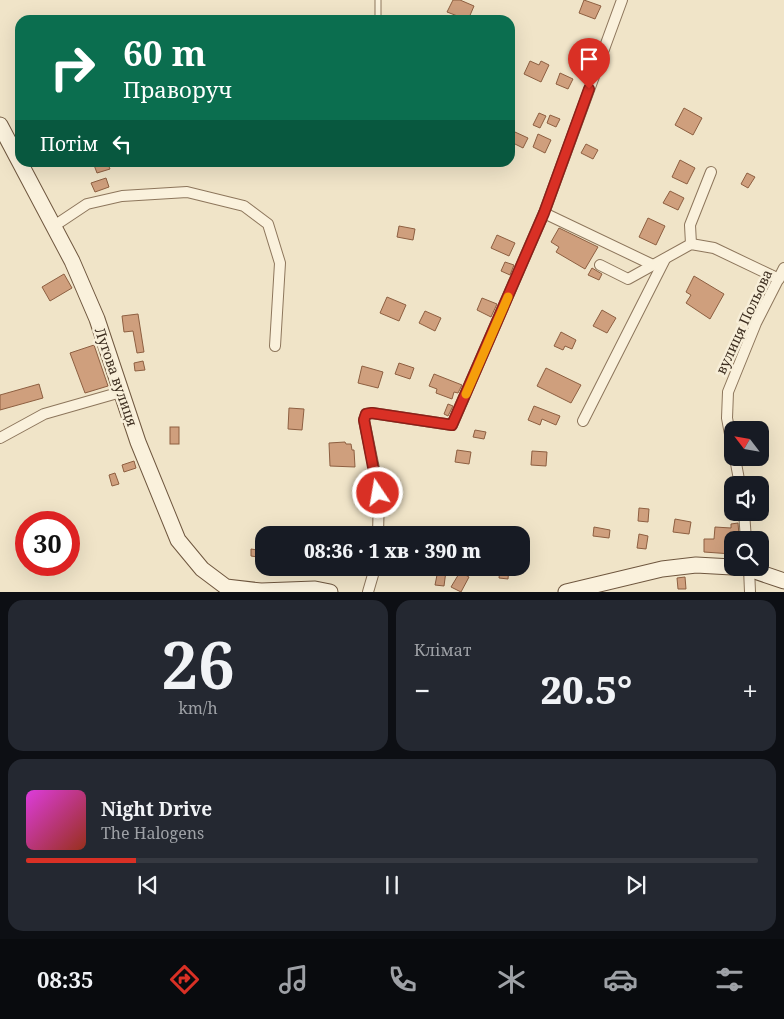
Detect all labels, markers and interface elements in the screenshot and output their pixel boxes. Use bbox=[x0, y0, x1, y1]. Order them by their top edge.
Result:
text: 60 m bbox=[123, 29, 206, 76]
icon: right bbox=[40, 35, 105, 100]
pin bbox=[568, 38, 610, 89]
icon: arrive bbox=[575, 45, 603, 73]
text: Праворуч bbox=[123, 74, 232, 104]
icon: left bbox=[108, 130, 136, 158]
text: Потім bbox=[40, 131, 98, 157]
street label: вулиця Польова bbox=[711, 266, 776, 377]
street label: Лугова вулиця bbox=[91, 325, 142, 429]
north arrow bbox=[724, 421, 769, 466]
map controls bbox=[724, 421, 769, 576]
position arrow bbox=[351, 466, 403, 518]
button: sound bbox=[724, 476, 769, 521]
speed limit sign: 30 bbox=[15, 511, 80, 576]
button: search bbox=[724, 531, 769, 576]
text: 08:36 · 1 хв · 390 m bbox=[304, 538, 481, 564]
text: 26 bbox=[161, 620, 235, 708]
text: Клімат bbox=[414, 639, 471, 661]
text: 20.5° bbox=[540, 663, 632, 715]
text: − bbox=[414, 671, 430, 709]
text: + bbox=[742, 671, 758, 709]
text: km/h bbox=[178, 697, 218, 719]
text: Night Drive bbox=[101, 796, 212, 822]
text: The Halogens bbox=[101, 822, 204, 844]
icon: previous bbox=[134, 871, 162, 899]
icon: pause bbox=[378, 871, 406, 899]
icon: next bbox=[622, 871, 650, 899]
icon: directions bbox=[167, 962, 202, 997]
icon: music bbox=[276, 962, 311, 997]
icon: phone bbox=[385, 962, 420, 997]
icon: climate bbox=[494, 962, 529, 997]
icon: car bbox=[603, 962, 638, 997]
icon: filters bbox=[712, 962, 747, 997]
text: 08:35 bbox=[37, 964, 93, 994]

